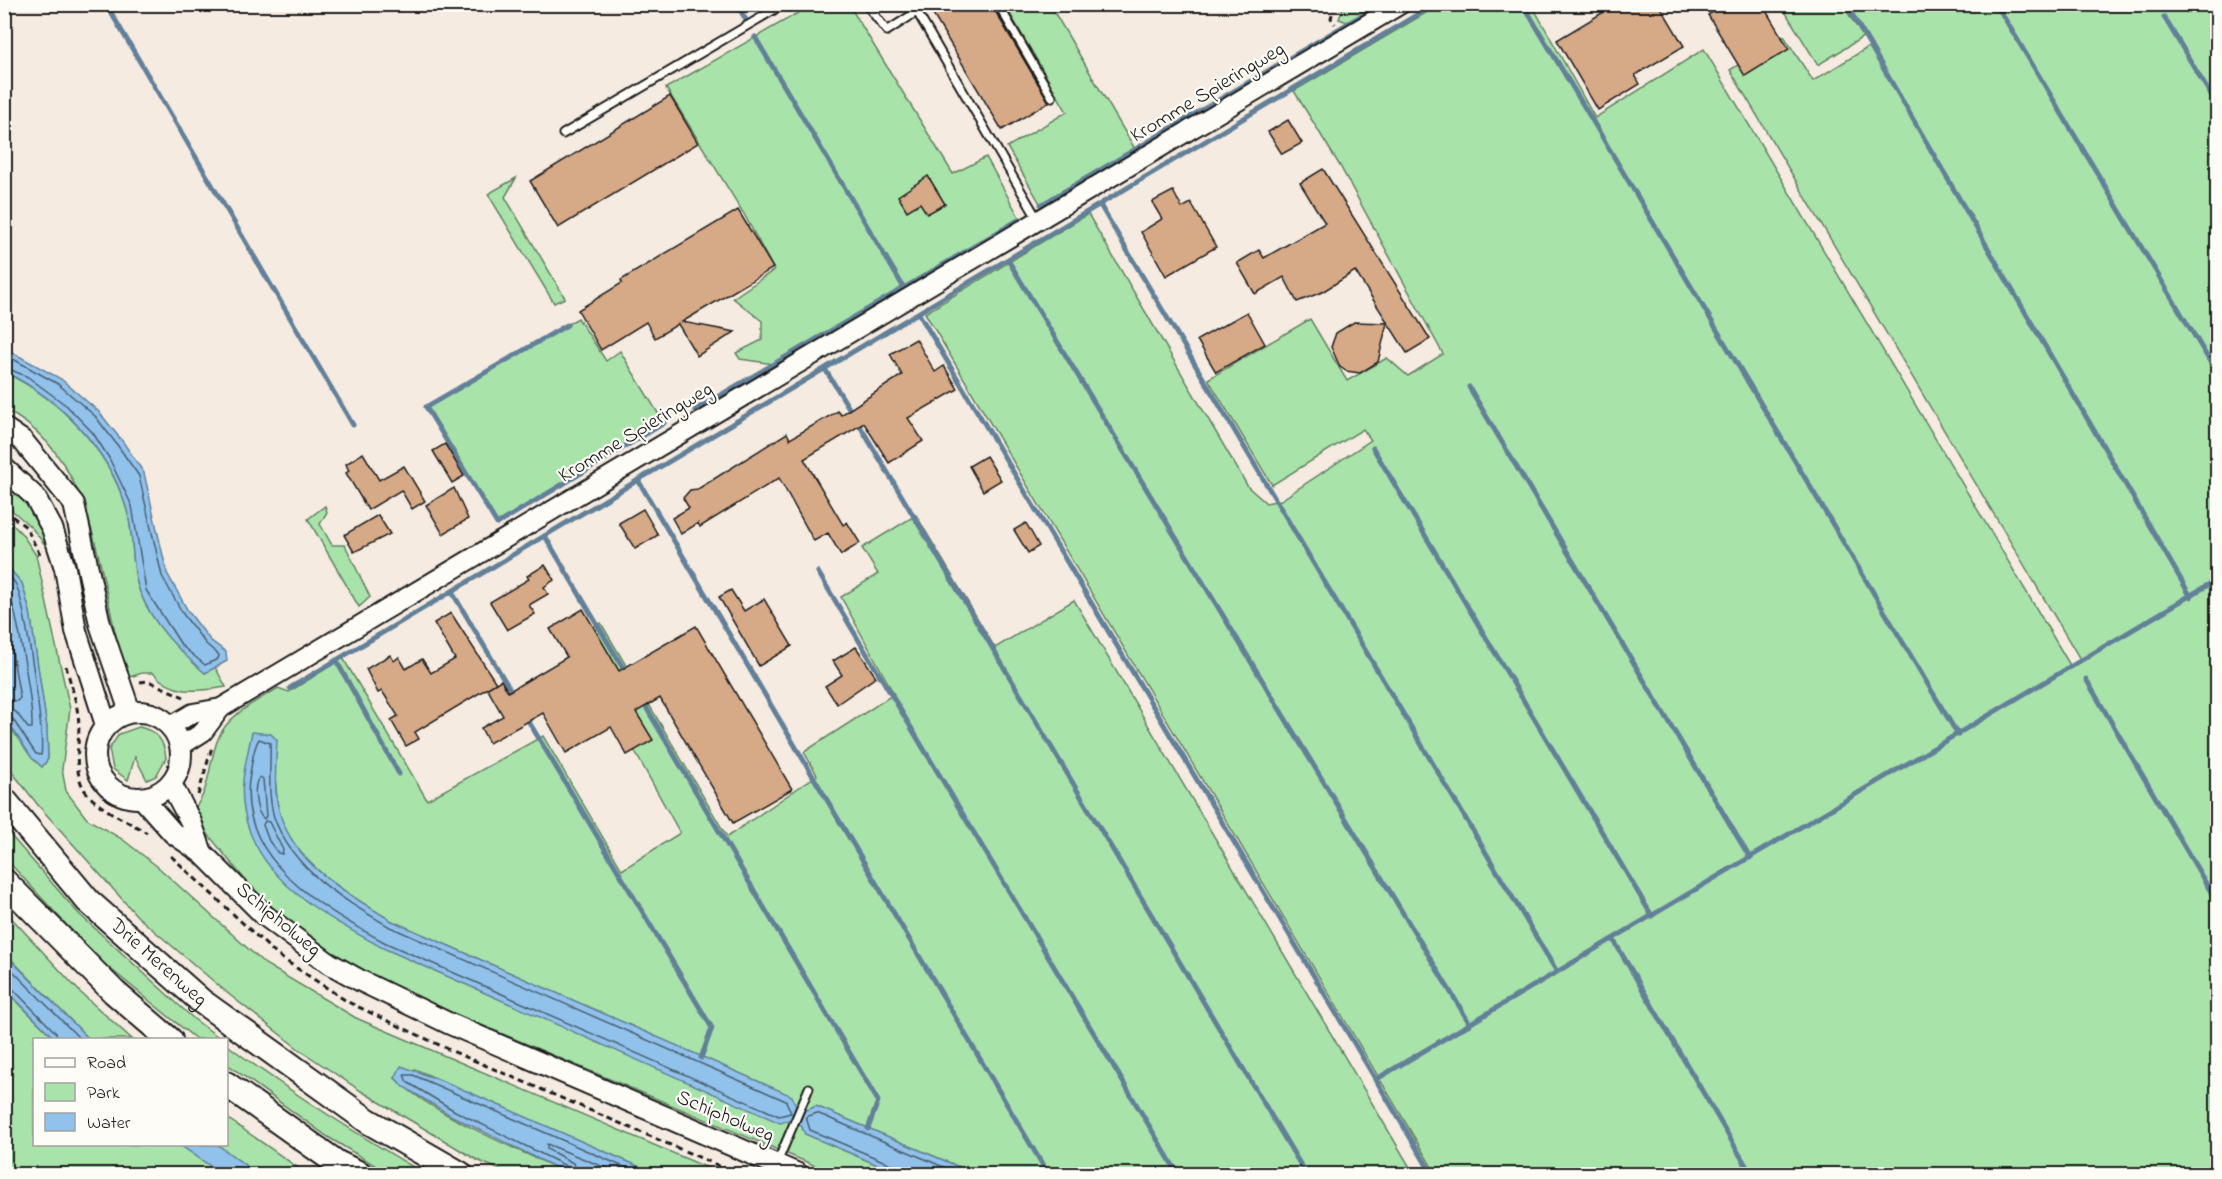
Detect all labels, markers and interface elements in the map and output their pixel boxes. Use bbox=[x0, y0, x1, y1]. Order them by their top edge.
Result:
street label: Kromme Spieringweg bbox=[1125, 35, 1292, 153]
street label: Kromme Spieringweg bbox=[553, 375, 720, 493]
street label: Schipholweg bbox=[227, 875, 327, 966]
street label: Drie Merenweg bbox=[102, 911, 214, 1016]
legend bbox=[33, 1038, 228, 1146]
text: Road bbox=[87, 1051, 126, 1077]
text: Park bbox=[87, 1081, 120, 1107]
street label: Schipholweg bbox=[671, 1083, 779, 1153]
text: Water bbox=[87, 1111, 131, 1137]

